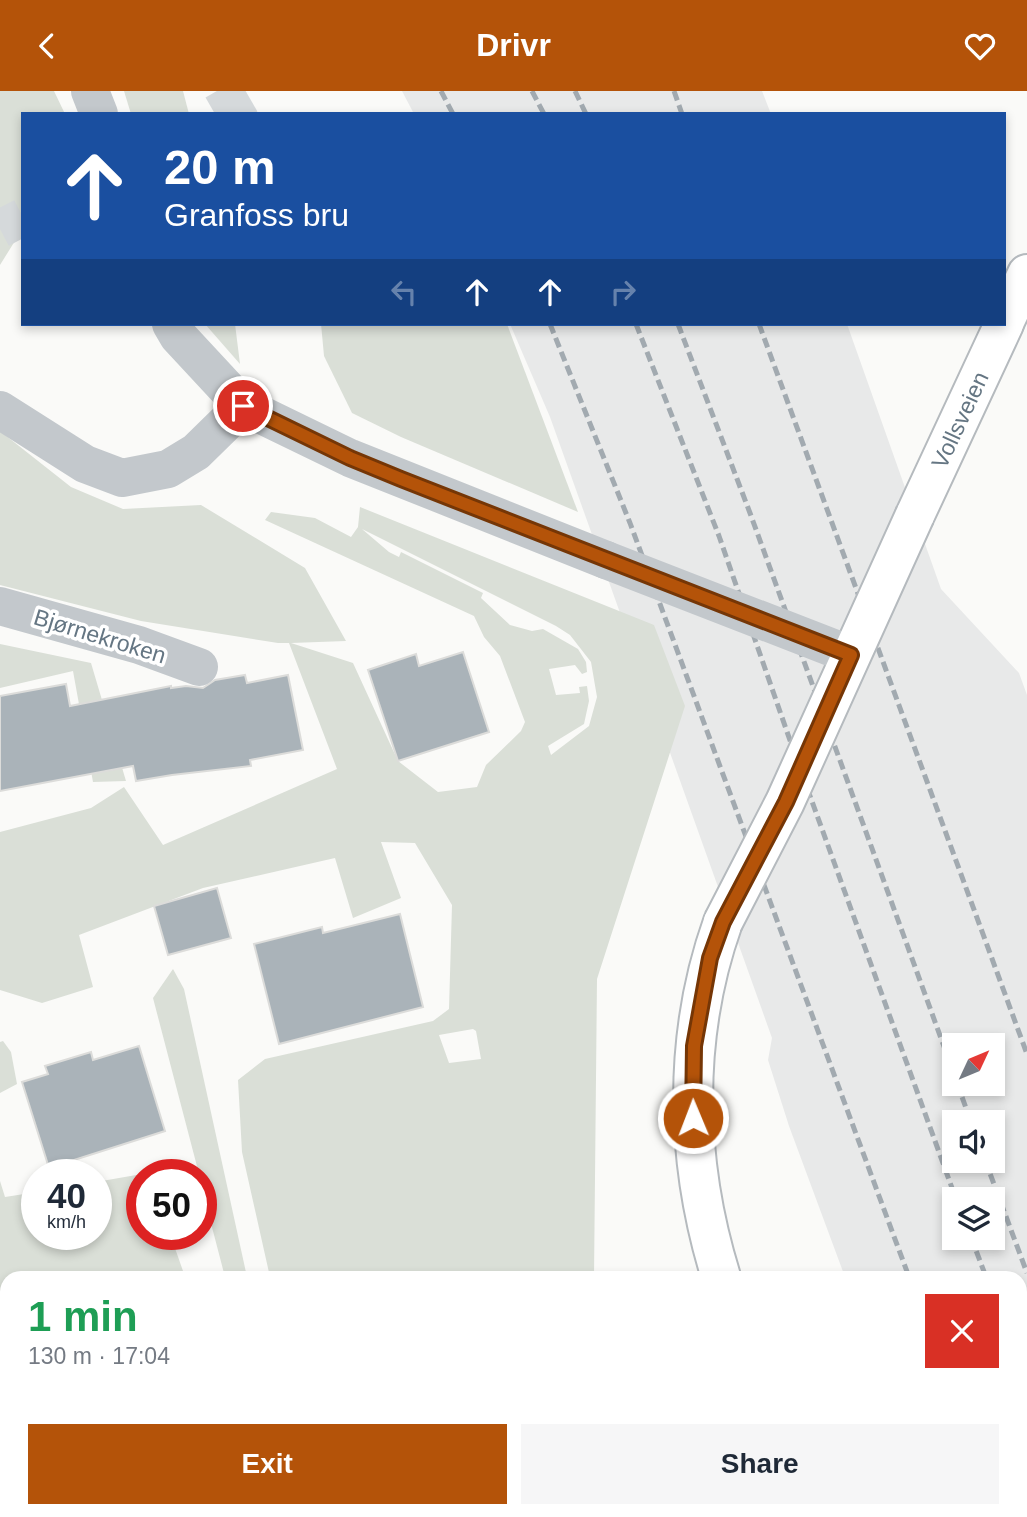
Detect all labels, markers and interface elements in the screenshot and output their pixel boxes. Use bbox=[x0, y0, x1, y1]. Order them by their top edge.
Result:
icon: back bbox=[28, 27, 66, 65]
text: Drivr bbox=[476, 27, 551, 63]
icon: heart bbox=[961, 27, 999, 65]
icon: ahead bbox=[49, 140, 140, 231]
text: 20 m bbox=[164, 140, 276, 194]
text: Granfoss bru bbox=[164, 197, 349, 233]
icon: left bbox=[385, 273, 423, 311]
icon: ahead bbox=[458, 273, 496, 311]
icon: ahead bbox=[531, 273, 569, 311]
icon: right bbox=[604, 273, 642, 311]
street label: Vollsveien bbox=[926, 368, 994, 472]
pin bbox=[213, 376, 273, 436]
icon: arrive bbox=[224, 387, 262, 425]
street label: Bjørnekroken bbox=[31, 604, 169, 668]
north arrow bbox=[942, 1033, 1004, 1095]
map controls bbox=[942, 1033, 1005, 1250]
position arrow bbox=[656, 1081, 730, 1155]
button: sound bbox=[942, 1110, 1005, 1173]
speed limit sign: 50 bbox=[126, 1159, 217, 1250]
text: 40 bbox=[47, 1176, 86, 1215]
button: layers bbox=[942, 1187, 1005, 1250]
text: km/h bbox=[47, 1212, 86, 1232]
text: 1 min bbox=[28, 1293, 138, 1340]
button: close bbox=[925, 1294, 999, 1368]
text: 130 m · 17:04 bbox=[28, 1343, 170, 1369]
button: Exit bbox=[28, 1424, 507, 1504]
button: Share bbox=[521, 1424, 999, 1504]

